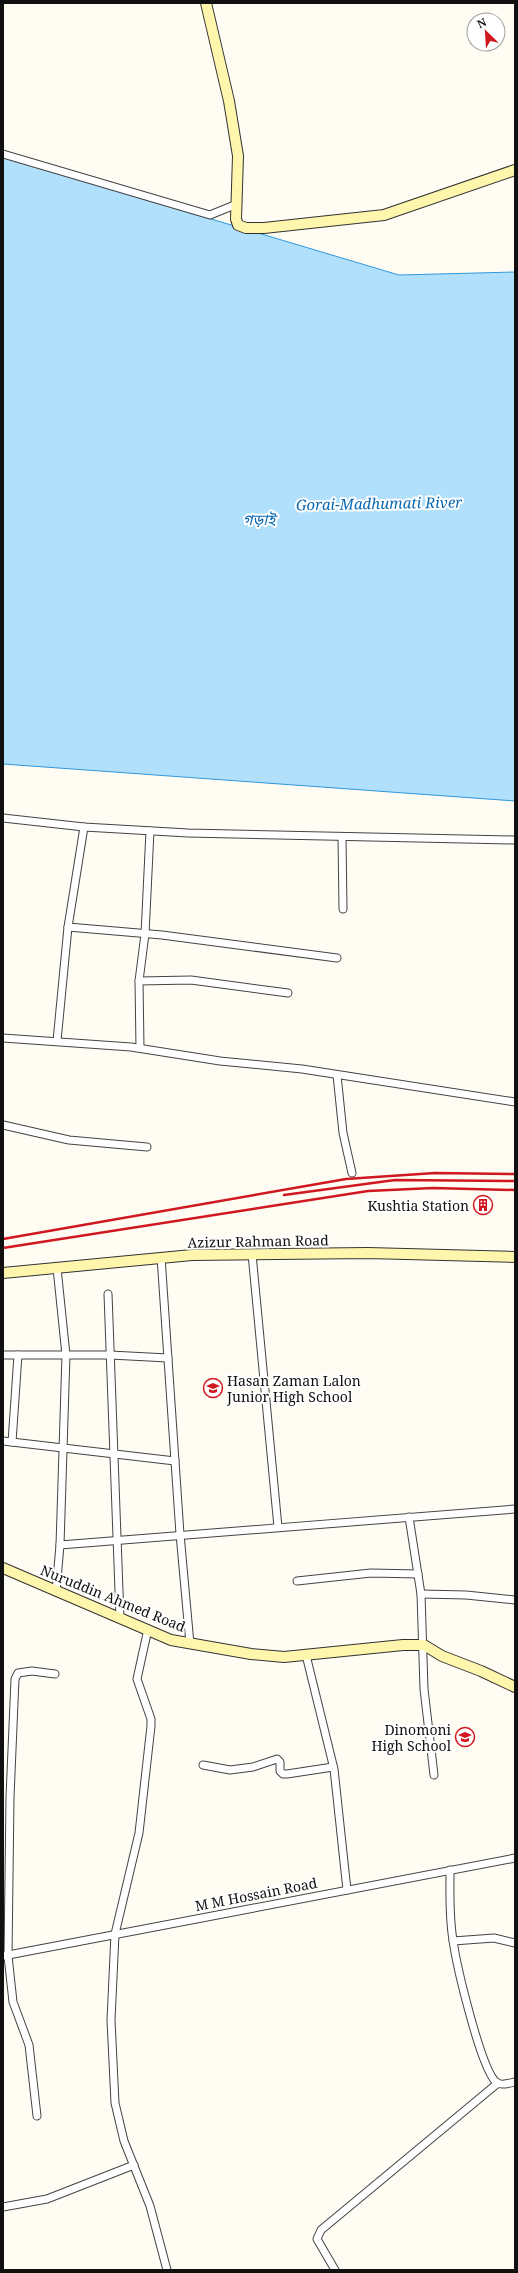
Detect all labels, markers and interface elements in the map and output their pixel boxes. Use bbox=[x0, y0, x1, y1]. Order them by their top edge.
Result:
north arrow bbox=[466, 12, 506, 52]
text: N bbox=[474, 14, 489, 31]
water label: Gorai-Madhumati River bbox=[296, 492, 463, 514]
water label: গড়াই bbox=[243, 509, 278, 529]
building icon: Kushtia Station bbox=[472, 1194, 494, 1216]
place label: Kushtia Station bbox=[368, 1196, 469, 1215]
street label: Azizur Rahman Road bbox=[187, 1230, 329, 1252]
place label: Hasan Zaman Lalon Junior High School bbox=[226, 1371, 361, 1406]
school or university icon: Hasan Zaman Lalon Junior High School bbox=[202, 1377, 224, 1399]
street label: Nuruddin Ahmed Road bbox=[38, 1560, 189, 1636]
place label: Dinomoni High School bbox=[371, 1720, 452, 1755]
school or university icon: Dinomoni High School bbox=[454, 1726, 476, 1748]
street label: M M Hossain Road bbox=[193, 1873, 319, 1915]

